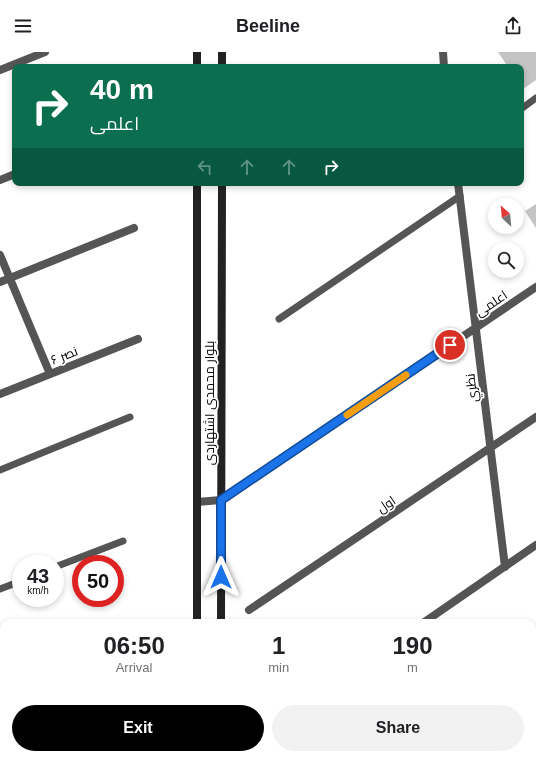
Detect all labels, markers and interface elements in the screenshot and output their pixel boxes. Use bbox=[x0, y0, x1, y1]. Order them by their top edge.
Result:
icon: menu bbox=[12, 15, 34, 37]
icon: share bbox=[502, 15, 524, 37]
text: Beeline bbox=[236, 16, 300, 36]
text: 40 m bbox=[90, 74, 154, 105]
icon: right bbox=[24, 80, 76, 132]
text: اعلمی bbox=[90, 114, 139, 134]
icon: left bbox=[194, 156, 216, 178]
icon: ahead bbox=[236, 156, 258, 178]
icon: ahead bbox=[278, 156, 300, 178]
icon: right bbox=[320, 156, 342, 178]
north arrow bbox=[488, 198, 524, 234]
map controls bbox=[488, 198, 524, 278]
button: search bbox=[488, 242, 524, 278]
street label: اعلمی bbox=[472, 287, 510, 320]
pin bbox=[433, 328, 467, 362]
icon: arrive bbox=[439, 334, 461, 356]
street label: بلوار محمدی اشتهاردی bbox=[202, 341, 217, 465]
street label: نصر ۶ bbox=[48, 343, 80, 368]
street label: نظري bbox=[462, 372, 484, 403]
street label: اول bbox=[374, 493, 399, 517]
speed limit sign: 50 bbox=[72, 555, 124, 607]
position arrow bbox=[200, 556, 242, 598]
text: 43 bbox=[27, 565, 49, 587]
text: km/h bbox=[27, 585, 49, 596]
text: 06:50 bbox=[103, 632, 165, 659]
text: 1 bbox=[272, 632, 285, 659]
text: 190 bbox=[393, 632, 433, 659]
text: Arrival bbox=[116, 660, 153, 675]
text: min bbox=[268, 660, 289, 675]
text: m bbox=[407, 660, 418, 675]
button: Exit bbox=[12, 705, 264, 751]
button: Share bbox=[272, 705, 524, 751]

